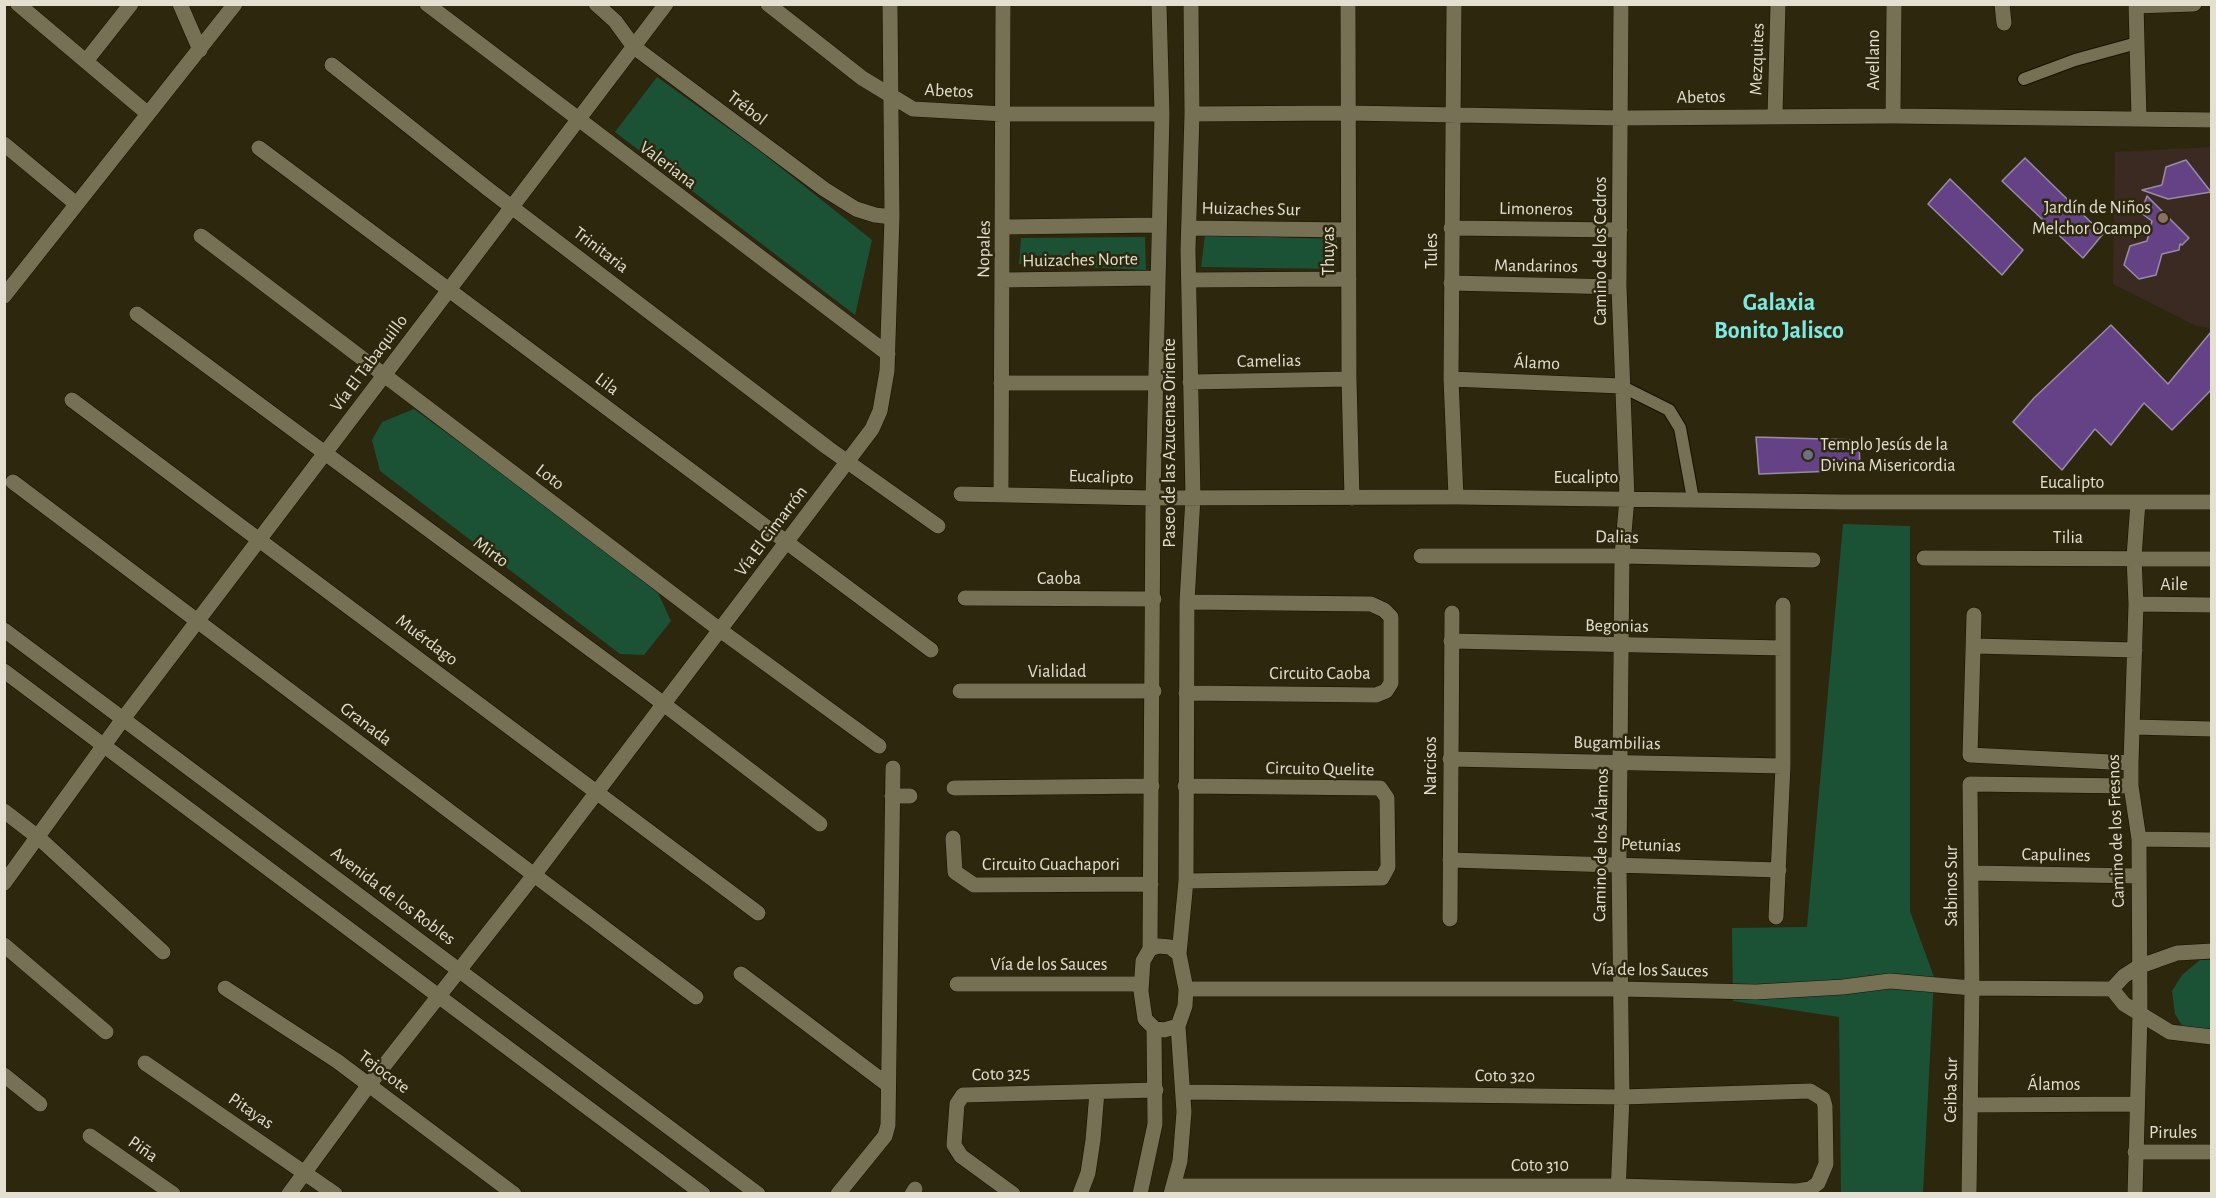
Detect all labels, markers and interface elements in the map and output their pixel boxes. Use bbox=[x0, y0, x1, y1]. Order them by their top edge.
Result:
street label: Mezquites bbox=[1745, 22, 1769, 96]
street label: Avellano bbox=[1863, 30, 1885, 90]
street label: Abetos bbox=[924, 79, 974, 103]
street label: Trébol bbox=[723, 86, 771, 130]
street label: Abetos bbox=[1676, 86, 1726, 108]
street label: Valeriana bbox=[635, 136, 701, 194]
street label: Camino de los Cedros bbox=[1590, 177, 1612, 325]
street label: Huizaches Sur bbox=[1201, 197, 1301, 221]
place label: Jardín de Niños Melchor Ocampo bbox=[2032, 197, 2151, 240]
street label: Limoneros bbox=[1499, 198, 1573, 220]
marker: Jardín de Niños Melchor Ocampo bbox=[2156, 211, 2170, 225]
street label: Nopales bbox=[973, 220, 995, 278]
street label: Trinitaria bbox=[569, 222, 633, 278]
street label: Thuyas bbox=[1318, 226, 1340, 276]
street label: Tules bbox=[1421, 233, 1443, 269]
street label: Huizaches Norte bbox=[1022, 248, 1138, 272]
street label: Mandarinos bbox=[1494, 254, 1578, 278]
district label: Galaxia Bonito Jalisco bbox=[1714, 289, 1844, 345]
street label: Vía El Tabaquillo bbox=[326, 310, 412, 416]
street label: Paseo de las Azucenas Oriente bbox=[1159, 338, 1181, 548]
street label: Camelias bbox=[1237, 350, 1301, 372]
street label: Álamo bbox=[1514, 351, 1560, 375]
street label: Lila bbox=[591, 368, 623, 400]
place label: Templo Jesús de la Divina Misericordia bbox=[1820, 434, 1956, 476]
marker: Templo Jesús de la Divina Misericordia bbox=[1801, 448, 1815, 462]
street label: Loto bbox=[531, 459, 569, 495]
street label: Eucalipto bbox=[1068, 465, 1134, 489]
street label: Eucalipto bbox=[1554, 467, 1618, 489]
street label: Eucalipto bbox=[2040, 472, 2104, 494]
street label: Vía El Cimarrón bbox=[730, 482, 812, 580]
street label: Dalias bbox=[1595, 526, 1639, 548]
street label: Tilia bbox=[2053, 527, 2083, 549]
street label: Mirto bbox=[469, 532, 513, 572]
street label: Caoba bbox=[1037, 568, 1081, 590]
street label: Aile bbox=[2160, 574, 2188, 596]
street label: Muérdago bbox=[392, 610, 462, 670]
street label: Begonias bbox=[1585, 615, 1649, 637]
street label: Vialidad bbox=[1028, 661, 1086, 683]
street label: Circuito Caoba bbox=[1269, 663, 1371, 685]
street label: Granada bbox=[336, 697, 396, 751]
street label: Bugambilias bbox=[1573, 731, 1661, 755]
street label: Narcisos bbox=[1420, 736, 1442, 796]
street label: Camino de los Fresnos bbox=[2103, 754, 2129, 908]
street label: Circuito Quelite bbox=[1265, 757, 1375, 781]
street label: Camino de los Álamos bbox=[1589, 768, 1613, 922]
street label: Petunias bbox=[1621, 833, 1681, 857]
street label: Avenida de los Robles bbox=[326, 842, 460, 950]
street label: Capulines bbox=[2021, 844, 2091, 866]
street label: Sabinos Sur bbox=[1941, 845, 1963, 927]
street label: Circuito Guachapori bbox=[982, 854, 1120, 876]
street label: Vía de los Sauces bbox=[991, 954, 1107, 976]
street label: Vía de los Sauces bbox=[1591, 958, 1709, 982]
street label: Tejocote bbox=[354, 1046, 414, 1098]
street label: Ceiba Sur bbox=[1940, 1057, 1962, 1123]
street label: Coto 325 bbox=[972, 1062, 1030, 1086]
street label: Coto 320 bbox=[1475, 1065, 1535, 1087]
street label: Álamos bbox=[2028, 1074, 2080, 1096]
street label: Pitayas bbox=[224, 1088, 278, 1134]
street label: Pirules bbox=[2149, 1122, 2197, 1144]
street label: Piña bbox=[124, 1131, 162, 1167]
street label: Coto 310 bbox=[1511, 1155, 1569, 1177]

